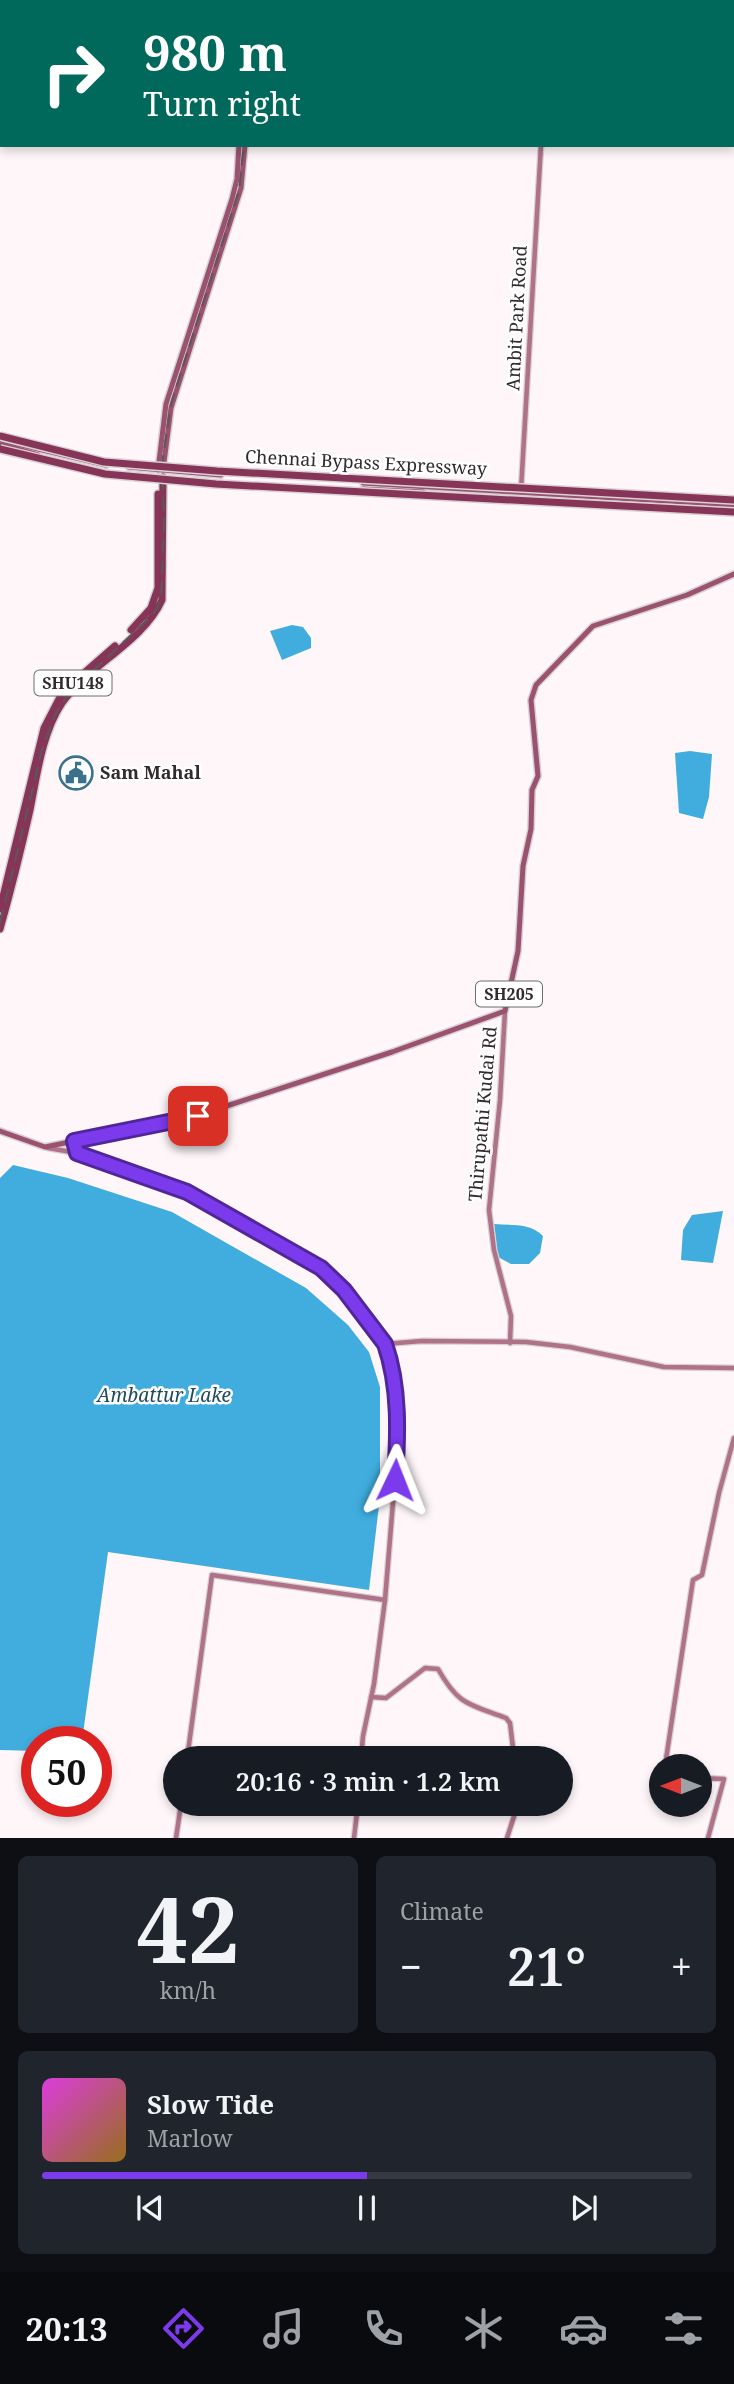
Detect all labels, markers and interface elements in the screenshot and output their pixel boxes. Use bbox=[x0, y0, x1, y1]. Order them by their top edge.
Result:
text: 980 m bbox=[143, 19, 287, 85]
icon: right bbox=[28, 28, 119, 119]
text: Turn right bbox=[143, 82, 301, 125]
street label: Ambit Park Road bbox=[500, 245, 532, 391]
street label: Chennai Bypass Expressway bbox=[245, 444, 488, 480]
road number: SHU148 bbox=[34, 670, 112, 696]
public building icon: Sam Mahal bbox=[57, 754, 95, 792]
place label: Sam Mahal bbox=[100, 760, 201, 784]
road number: SH205 bbox=[476, 982, 542, 1006]
street label: Thirupathi Kudai Rd bbox=[462, 1025, 502, 1202]
pin bbox=[168, 1086, 228, 1146]
icon: arrive bbox=[179, 1097, 217, 1135]
water label: Ambattur Lake bbox=[95, 1382, 231, 1408]
position arrow bbox=[358, 1443, 432, 1517]
speed limit sign: 50 bbox=[21, 1726, 112, 1817]
north arrow bbox=[649, 1754, 712, 1816]
map controls bbox=[649, 1754, 712, 1817]
text: 20:16 · 3 min · 1.2 km bbox=[236, 1763, 500, 1799]
text: 42 bbox=[137, 1866, 239, 1990]
text: Climate bbox=[400, 1895, 484, 1927]
text: 21° bbox=[507, 1930, 586, 2001]
text: − bbox=[400, 1940, 422, 1992]
text: + bbox=[671, 1940, 692, 1992]
text: km/h bbox=[160, 1974, 216, 2006]
text: Slow Tide bbox=[147, 2086, 274, 2122]
text: Marlow bbox=[147, 2122, 233, 2154]
icon: previous bbox=[131, 2189, 169, 2227]
icon: pause bbox=[348, 2189, 386, 2227]
icon: next bbox=[565, 2189, 603, 2227]
icon: directions bbox=[159, 2304, 208, 2353]
icon: music bbox=[259, 2304, 308, 2353]
icon: phone bbox=[359, 2304, 408, 2353]
icon: climate bbox=[459, 2304, 508, 2353]
icon: car bbox=[559, 2304, 608, 2353]
icon: filters bbox=[659, 2304, 708, 2353]
text: 20:13 bbox=[26, 2307, 108, 2350]

